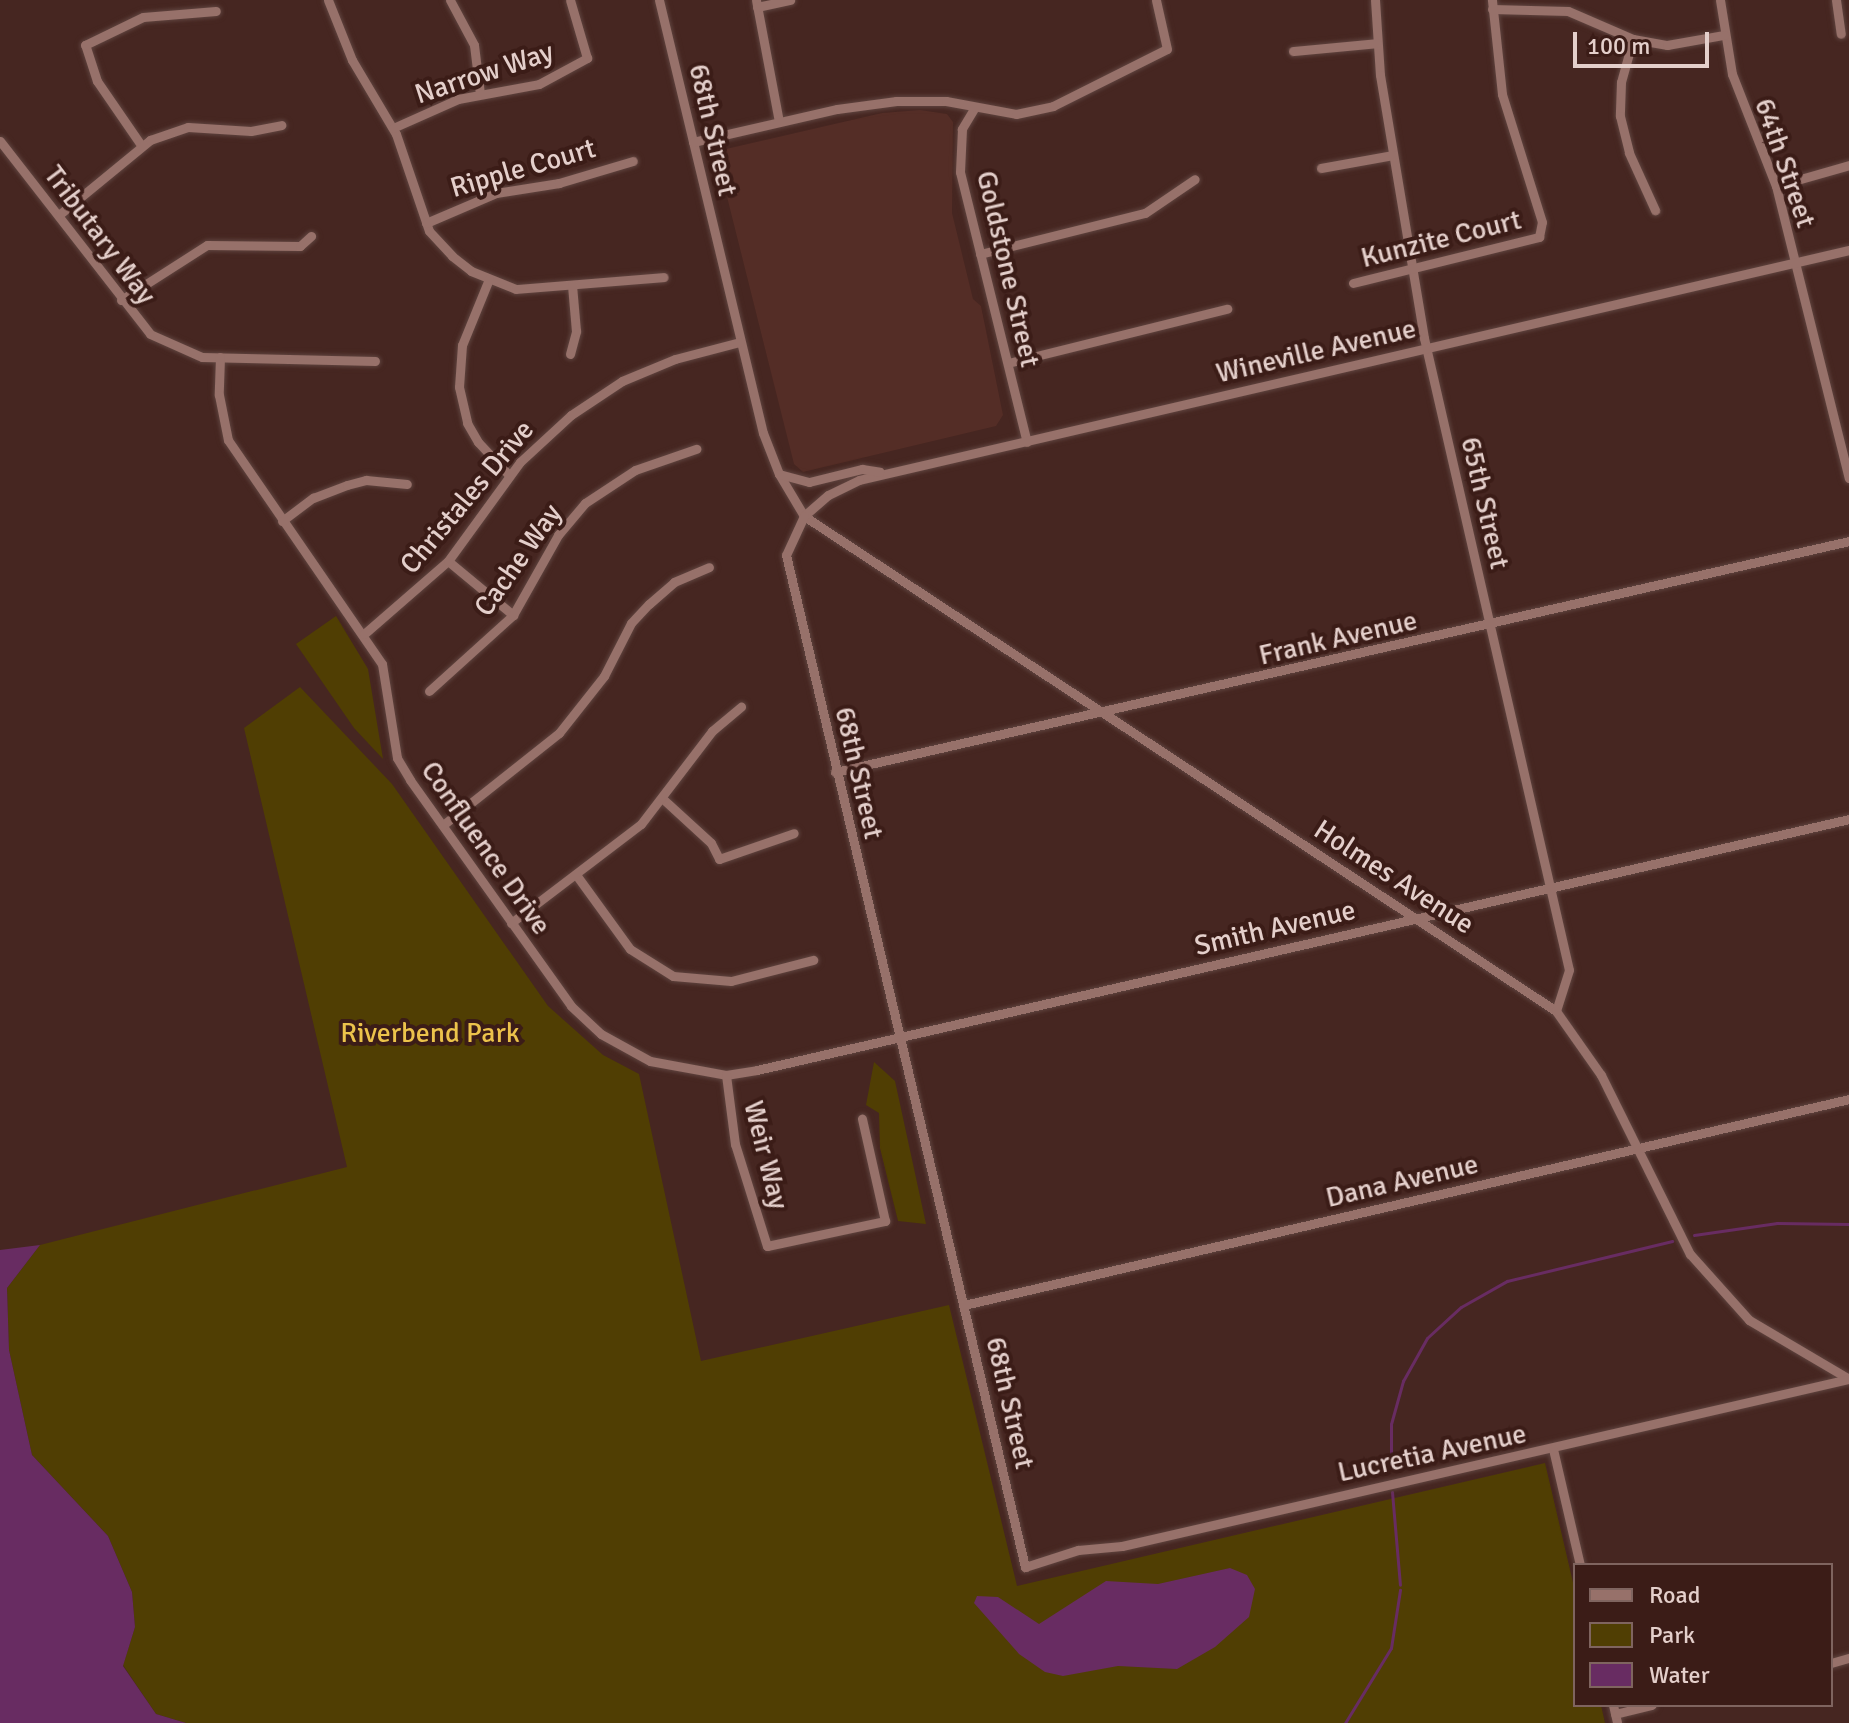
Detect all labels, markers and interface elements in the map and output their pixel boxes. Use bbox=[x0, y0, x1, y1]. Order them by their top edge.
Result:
scale bar bbox=[1577, 16, 1713, 66]
text: 100 m bbox=[1587, 31, 1650, 61]
street label: Narrow Way bbox=[410, 35, 558, 111]
street label: 68th Street bbox=[682, 61, 744, 199]
street label: 64th Street bbox=[1747, 94, 1823, 232]
street label: Ripple Court bbox=[447, 131, 599, 205]
street label: Tributary Way bbox=[37, 159, 163, 311]
street label: Goldstone Street bbox=[969, 168, 1047, 370]
street label: Kunzite Court bbox=[1358, 203, 1524, 275]
street label: Wineville Avenue bbox=[1213, 312, 1419, 390]
street label: Christales Drive bbox=[393, 414, 541, 580]
street label: 65th Street bbox=[1454, 434, 1516, 572]
street label: Cache Way bbox=[467, 497, 569, 623]
street label: Frank Avenue bbox=[1256, 603, 1420, 673]
street label: 68th Street bbox=[828, 704, 890, 842]
street label: Confluence Drive bbox=[414, 755, 558, 941]
street label: Holmes Avenue bbox=[1308, 813, 1480, 941]
street label: Smith Avenue bbox=[1191, 893, 1359, 963]
park label: Riverbend Park bbox=[340, 1016, 520, 1050]
street label: Weir Way bbox=[736, 1097, 796, 1213]
street label: Dana Avenue bbox=[1323, 1147, 1481, 1215]
street label: 68th Street bbox=[979, 1334, 1041, 1472]
street label: Lucretia Avenue bbox=[1335, 1417, 1529, 1489]
legend bbox=[1573, 1563, 1833, 1707]
text: Road bbox=[1649, 1580, 1700, 1610]
text: Park bbox=[1649, 1620, 1695, 1650]
text: Water bbox=[1649, 1660, 1709, 1690]

